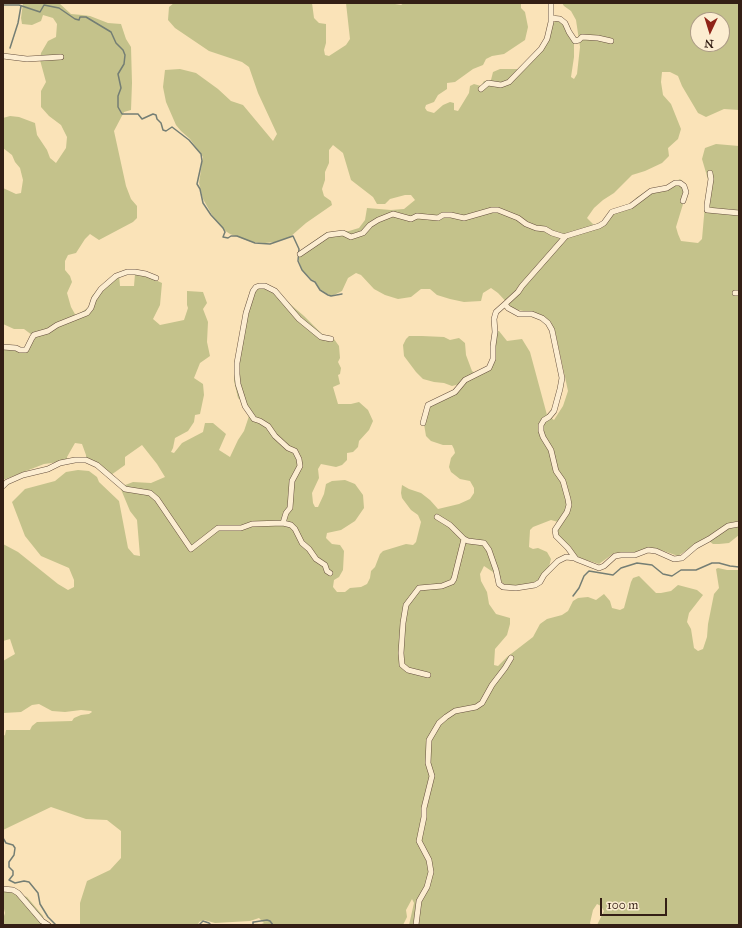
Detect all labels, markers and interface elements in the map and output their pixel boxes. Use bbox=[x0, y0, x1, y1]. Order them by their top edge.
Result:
north arrow bbox=[690, 12, 730, 52]
text: N bbox=[704, 37, 714, 50]
scale bar bbox=[602, 890, 669, 916]
text: 100 m bbox=[607, 898, 638, 912]

